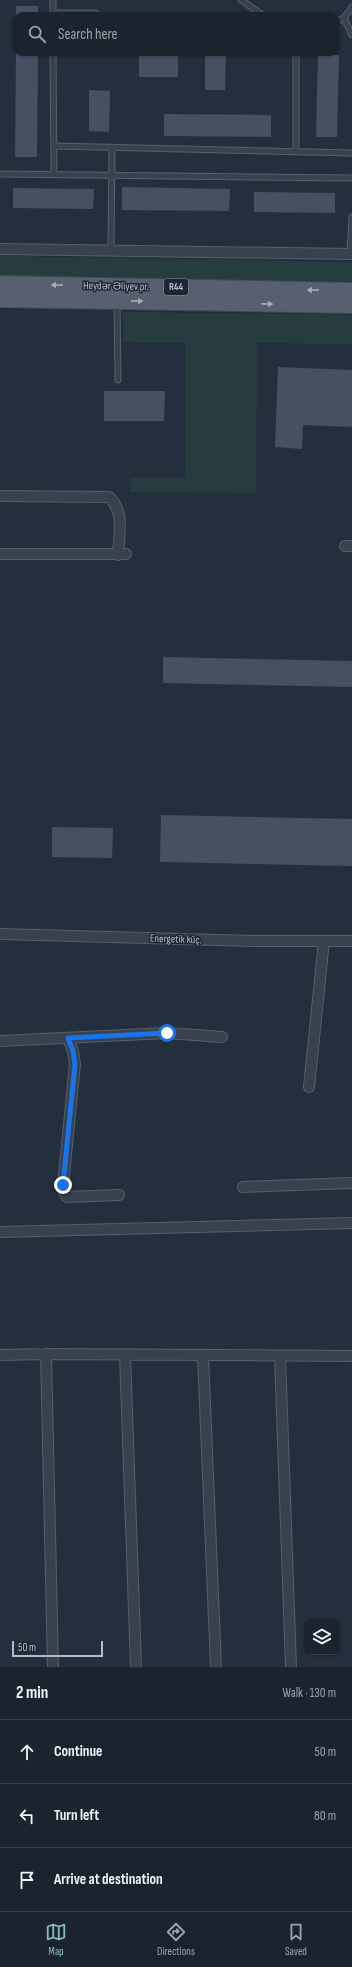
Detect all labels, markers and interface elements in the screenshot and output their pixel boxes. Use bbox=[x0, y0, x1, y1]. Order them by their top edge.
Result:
search box bbox=[12, 12, 340, 56]
icon: search bbox=[26, 23, 48, 45]
text: Search here bbox=[58, 25, 118, 44]
street label: Heydər Əliyev pr. bbox=[83, 279, 149, 293]
road number: R44 bbox=[164, 279, 188, 295]
one-way arrow bbox=[50, 282, 63, 288]
one-way arrow bbox=[306, 287, 319, 293]
one-way arrow bbox=[131, 298, 143, 305]
one-way arrow bbox=[261, 301, 274, 307]
street label: Energetik küç. bbox=[150, 932, 202, 946]
route start bbox=[158, 1024, 176, 1042]
route end bbox=[54, 1176, 72, 1194]
map controls bbox=[304, 1619, 340, 1655]
button: layers bbox=[304, 1619, 340, 1655]
scale bar bbox=[12, 1639, 103, 1658]
text: 50 m bbox=[18, 1641, 36, 1654]
text: 2 min bbox=[16, 1683, 48, 1703]
text: Walk · 130 m bbox=[283, 1685, 336, 1701]
icon: ahead bbox=[16, 1741, 38, 1763]
text: Continue bbox=[54, 1742, 103, 1761]
text: 50 m bbox=[315, 1744, 336, 1760]
icon: left bbox=[16, 1805, 38, 1827]
text: Turn left bbox=[54, 1806, 99, 1825]
text: 80 m bbox=[314, 1808, 336, 1824]
icon: arrive bbox=[16, 1869, 38, 1891]
text: Arrive at destination bbox=[54, 1870, 163, 1889]
tab: Map bbox=[45, 1921, 67, 1958]
tab: Directions bbox=[157, 1921, 195, 1958]
tab: Saved bbox=[285, 1921, 307, 1958]

